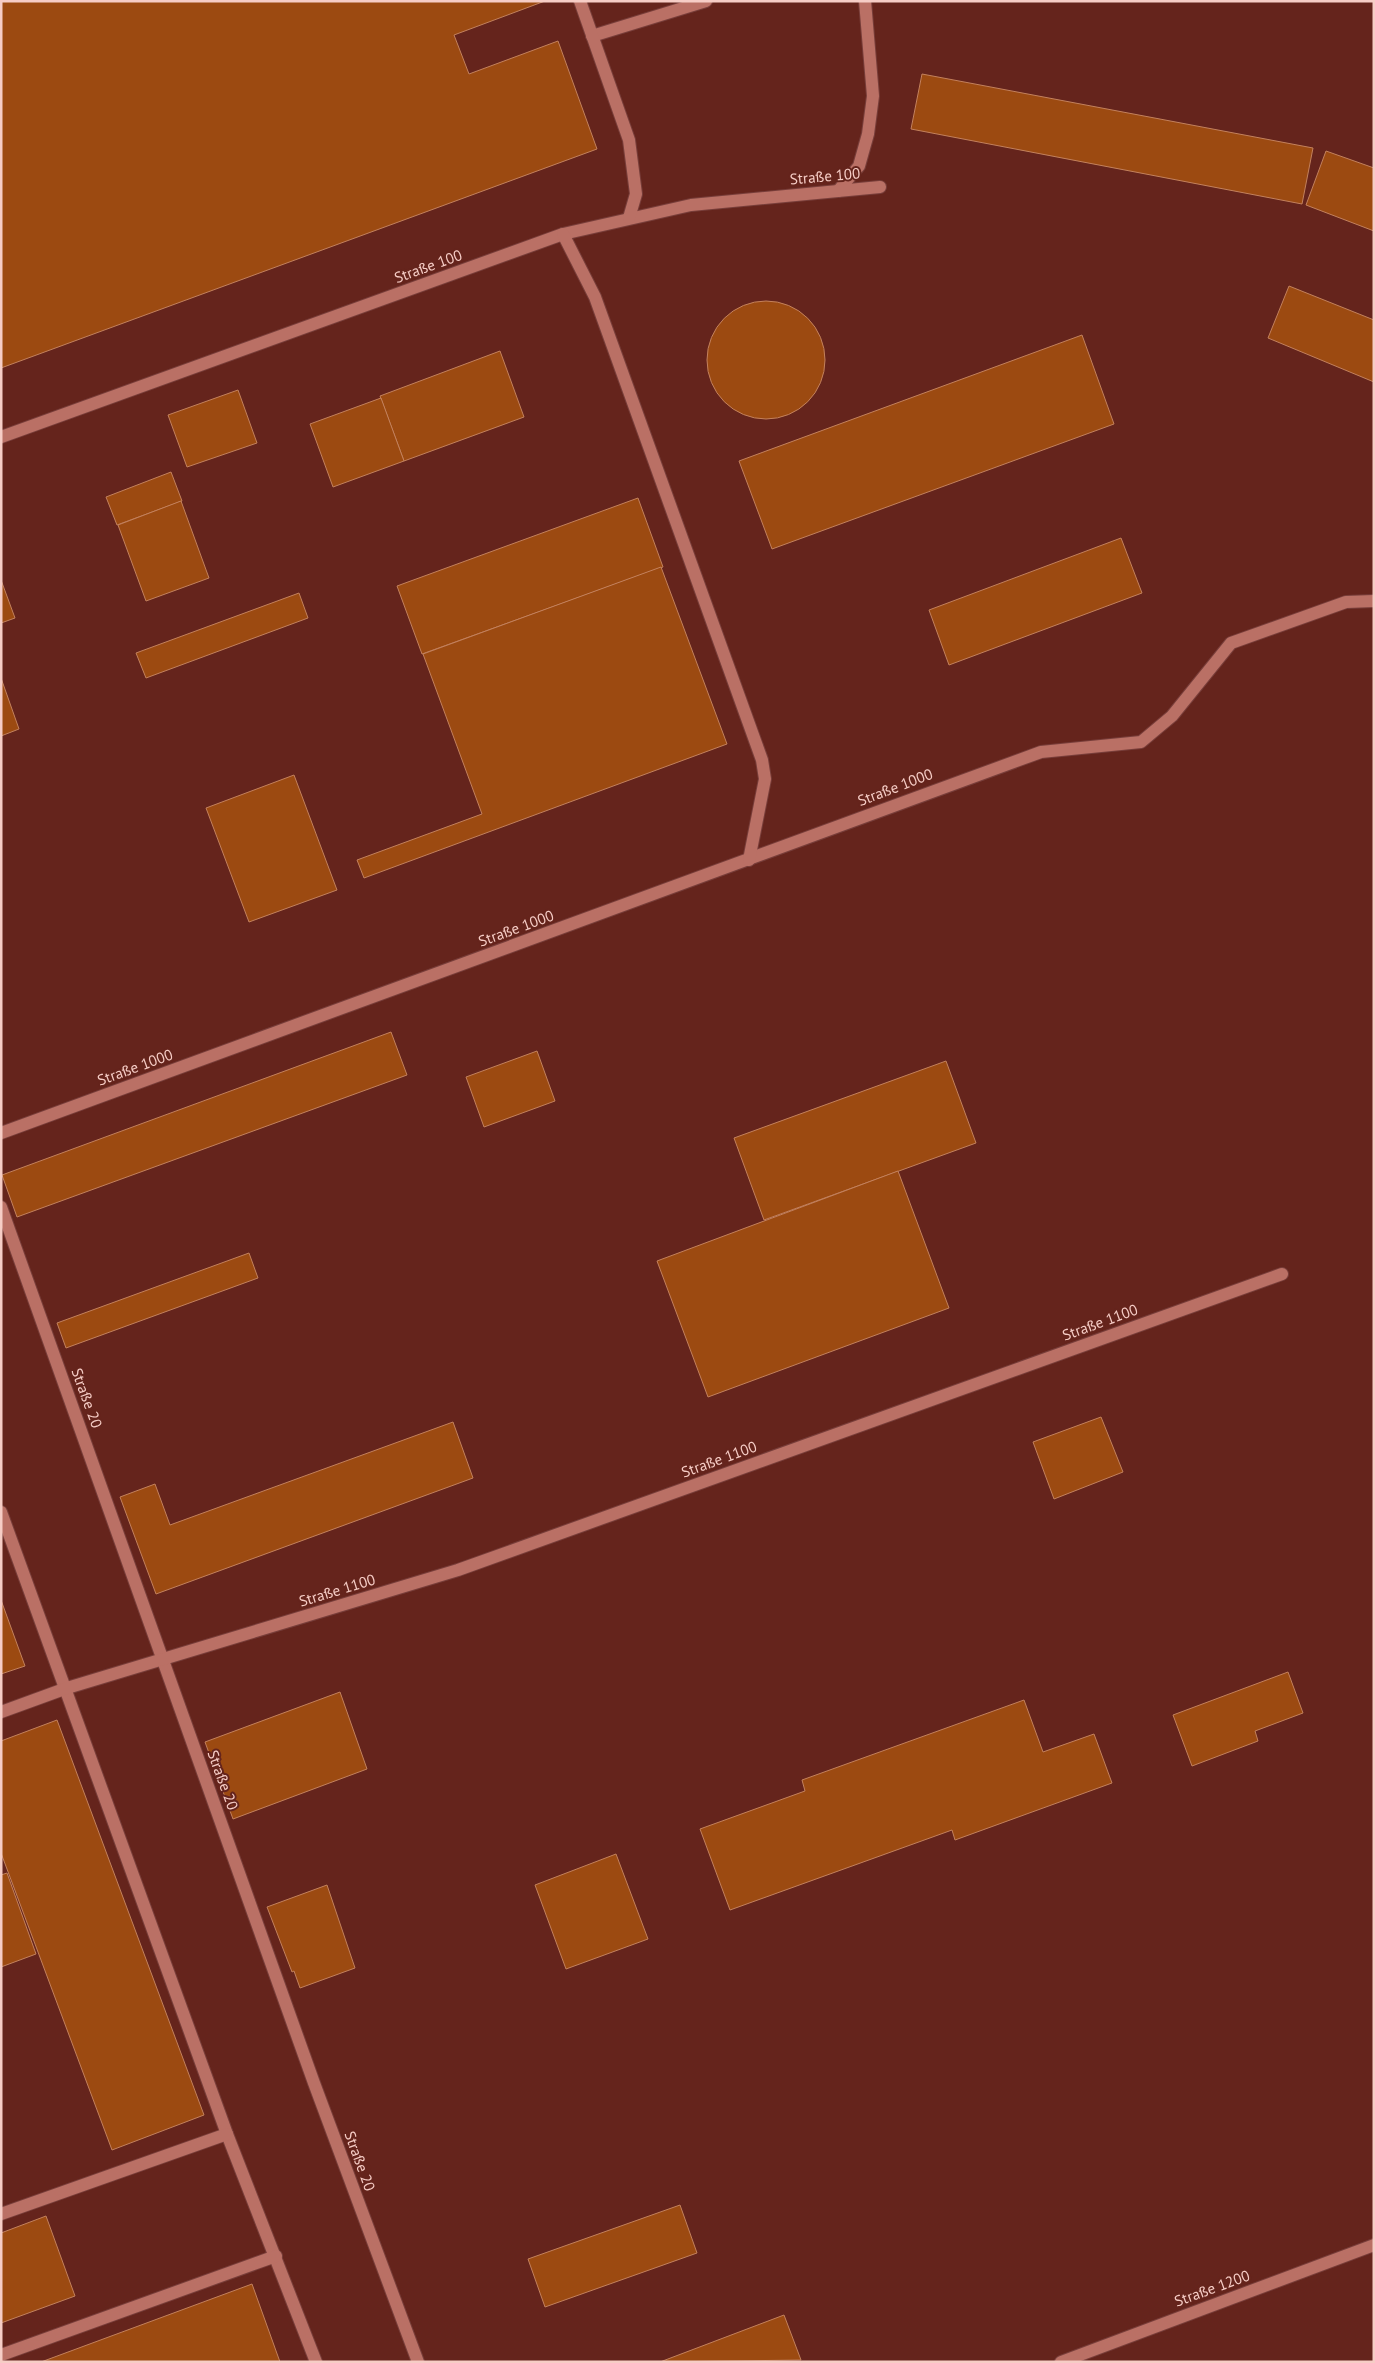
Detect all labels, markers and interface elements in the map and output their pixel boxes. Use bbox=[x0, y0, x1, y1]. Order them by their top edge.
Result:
street label: Straße 100 bbox=[789, 163, 861, 189]
street label: Straße 100 bbox=[392, 245, 464, 287]
street label: Straße 1000 bbox=[855, 764, 935, 810]
street label: Straße 1000 bbox=[476, 906, 556, 950]
street label: Straße 1000 bbox=[95, 1045, 175, 1089]
street label: Straße 1100 bbox=[1060, 1300, 1140, 1344]
street label: Straße 20 bbox=[67, 1365, 107, 1431]
street label: Straße 1100 bbox=[679, 1437, 759, 1481]
street label: Straße 1100 bbox=[297, 1569, 377, 1611]
street label: Straße 20 bbox=[203, 1747, 243, 1813]
street label: Straße 20 bbox=[340, 2128, 380, 2194]
street label: Straße 1200 bbox=[1172, 2266, 1252, 2310]

